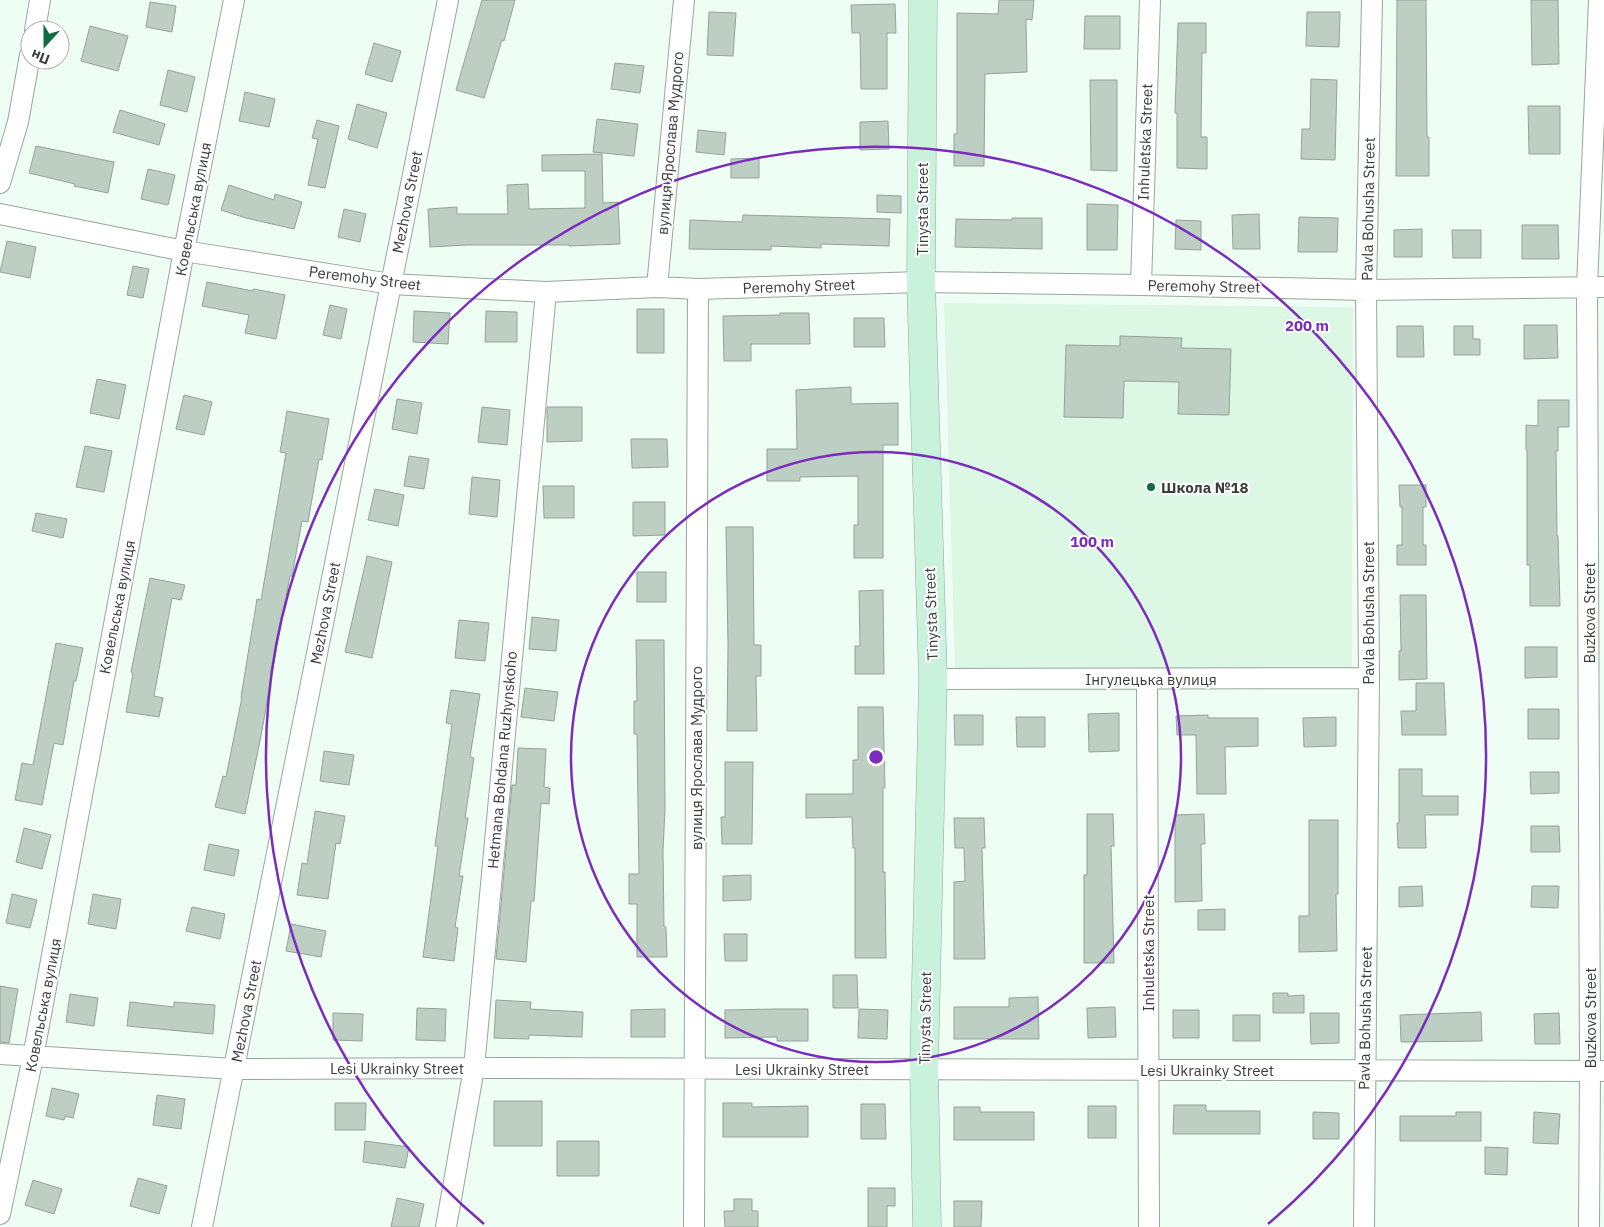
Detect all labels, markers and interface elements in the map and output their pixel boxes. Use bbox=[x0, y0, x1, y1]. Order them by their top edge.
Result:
north arrow bbox=[20, 20, 70, 70]
text: Пн bbox=[28, 45, 52, 69]
street label: вулиця Ярослава Мудрого bbox=[653, 50, 687, 236]
street label: Inhuletska Street bbox=[1133, 83, 1157, 201]
street label: Pavla Bohusha Street bbox=[1357, 137, 1379, 281]
street label: Ковельська вулиця bbox=[171, 141, 215, 277]
street label: Mezhova Street bbox=[388, 149, 426, 255]
street label: Tinysta Street bbox=[913, 162, 932, 256]
street label: Peremohy Street bbox=[308, 262, 422, 294]
street label: Peremohy Street bbox=[742, 275, 856, 297]
street label: Peremohy Street bbox=[1147, 276, 1261, 296]
text: 200 m bbox=[1285, 316, 1329, 335]
place label: Школа №18 bbox=[1161, 478, 1249, 497]
marker: Школа №18 bbox=[1145, 481, 1157, 493]
text: 100 m bbox=[1070, 532, 1114, 551]
street label: Ковельська вулиця bbox=[95, 539, 139, 675]
street label: Pavla Bohusha Street bbox=[1359, 541, 1378, 685]
street label: Mezhova Street bbox=[306, 560, 344, 666]
street label: Buzkova Street bbox=[1580, 562, 1599, 664]
street label: Tinysta Street bbox=[920, 567, 942, 661]
street label: Hetmana Bohdana Ruzhynskoho bbox=[483, 650, 521, 870]
street label: вулиця Ярослава Мудрого bbox=[687, 666, 706, 850]
street label: Інгулецька вулиця bbox=[1085, 670, 1217, 689]
centre of rings bbox=[867, 748, 885, 766]
street label: Inhuletska Street bbox=[1139, 895, 1158, 1011]
street label: Ковельська вулиця bbox=[21, 937, 65, 1073]
street label: Pavla Bohusha Street bbox=[1354, 946, 1376, 1090]
street label: Mezhova Street bbox=[227, 958, 265, 1064]
street label: Buzkova Street bbox=[1581, 967, 1600, 1069]
street label: Tinysta Street bbox=[915, 971, 935, 1065]
street label: Lesi Ukrainky Street bbox=[330, 1059, 464, 1078]
street label: Lesi Ukrainky Street bbox=[735, 1060, 869, 1079]
street label: Lesi Ukrainky Street bbox=[1140, 1061, 1274, 1080]

